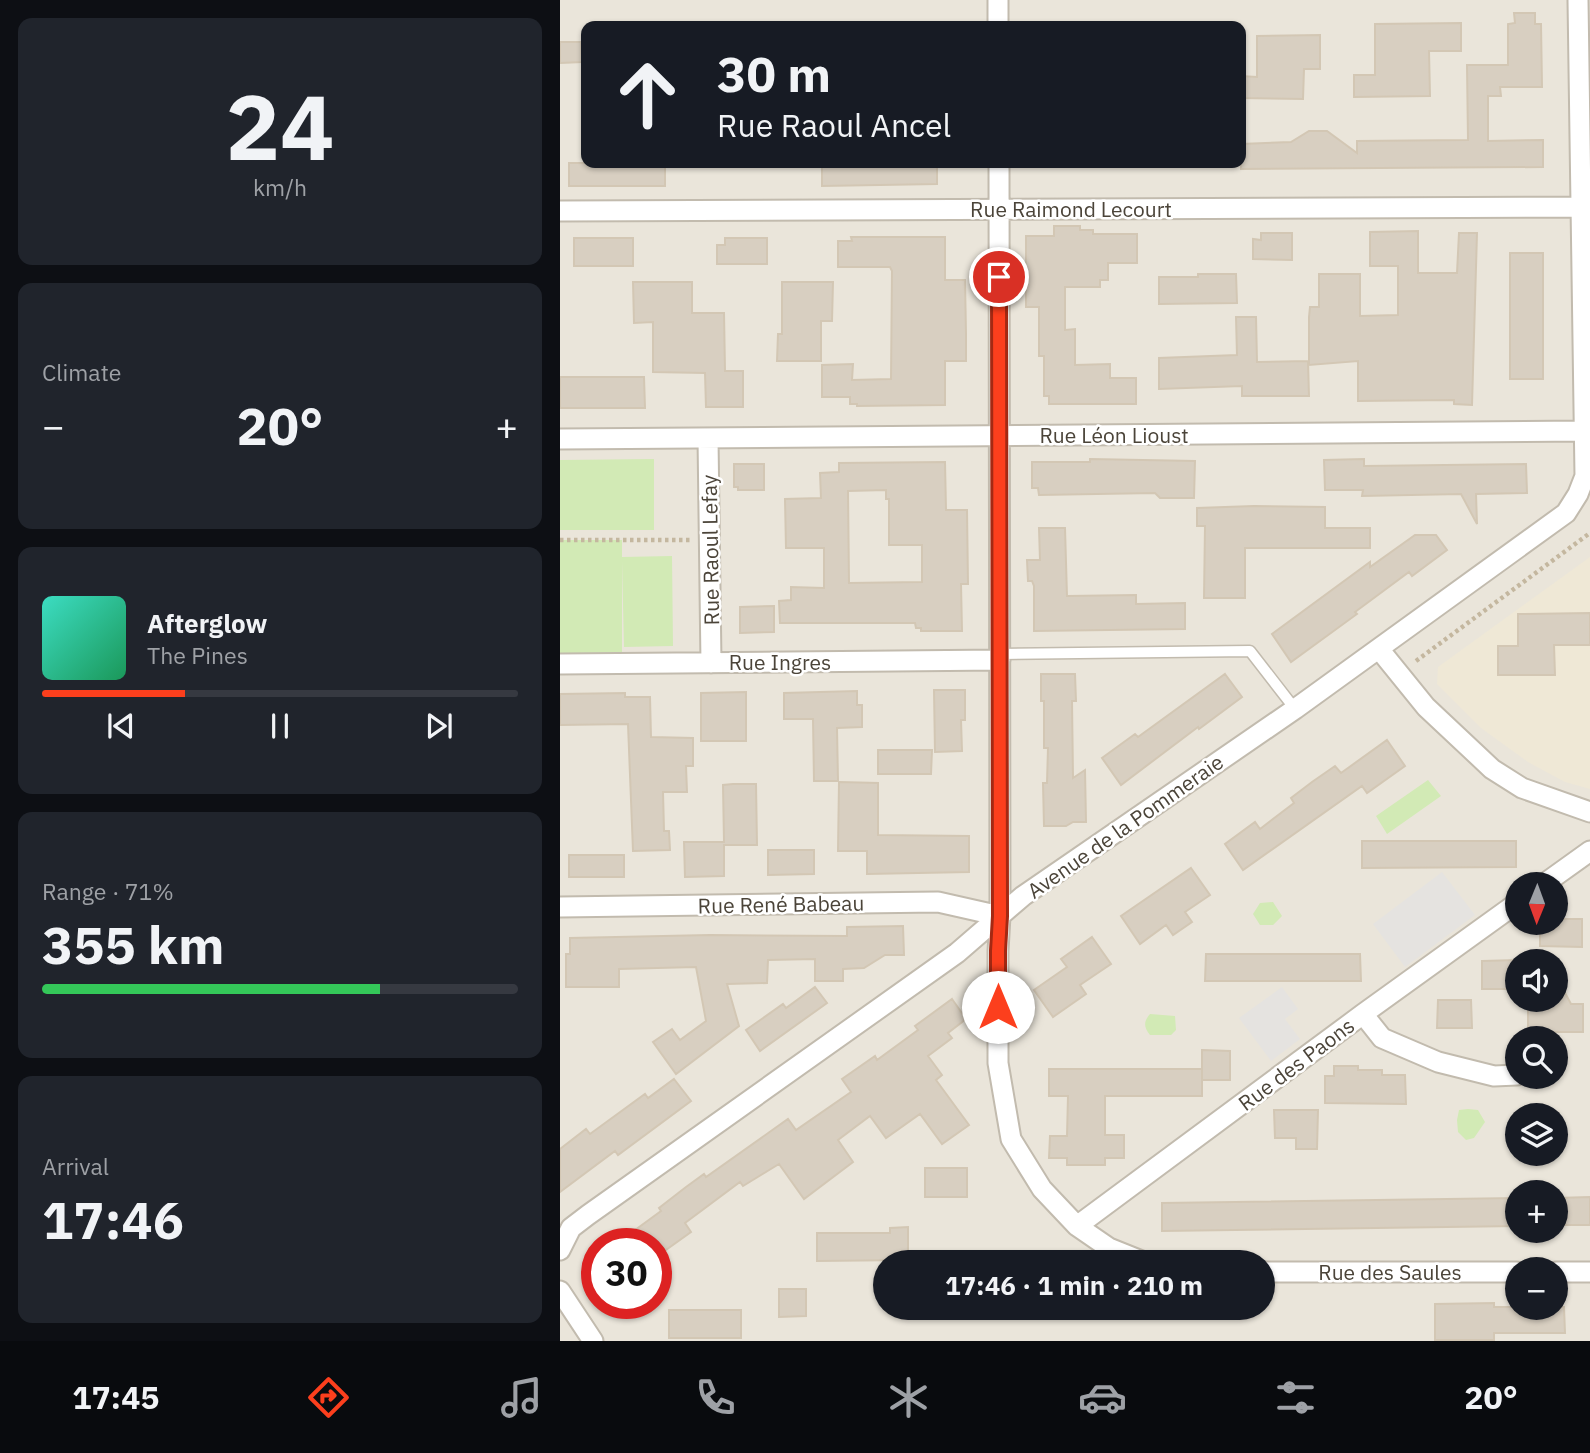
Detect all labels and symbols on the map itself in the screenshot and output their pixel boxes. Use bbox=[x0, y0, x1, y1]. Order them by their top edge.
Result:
street label: Rue Raimond Lecourt bbox=[970, 195, 1172, 223]
pin bbox=[969, 247, 1029, 307]
street label: Rue Léon Lioust bbox=[1039, 421, 1189, 449]
street label: Rue Raoul Lefay bbox=[695, 474, 725, 626]
street label: Rue Ingres bbox=[729, 648, 831, 676]
street label: Avenue de la Pommeraie bbox=[1021, 748, 1229, 904]
north arrow bbox=[1505, 872, 1568, 934]
street label: Rue René Babeau bbox=[697, 889, 865, 919]
position arrow bbox=[961, 970, 1035, 1044]
street label: Rue des Paons bbox=[1232, 1011, 1360, 1117]
speed limit sign: 30 bbox=[581, 1228, 672, 1319]
street label: Rue des Saules bbox=[1318, 1258, 1462, 1286]

